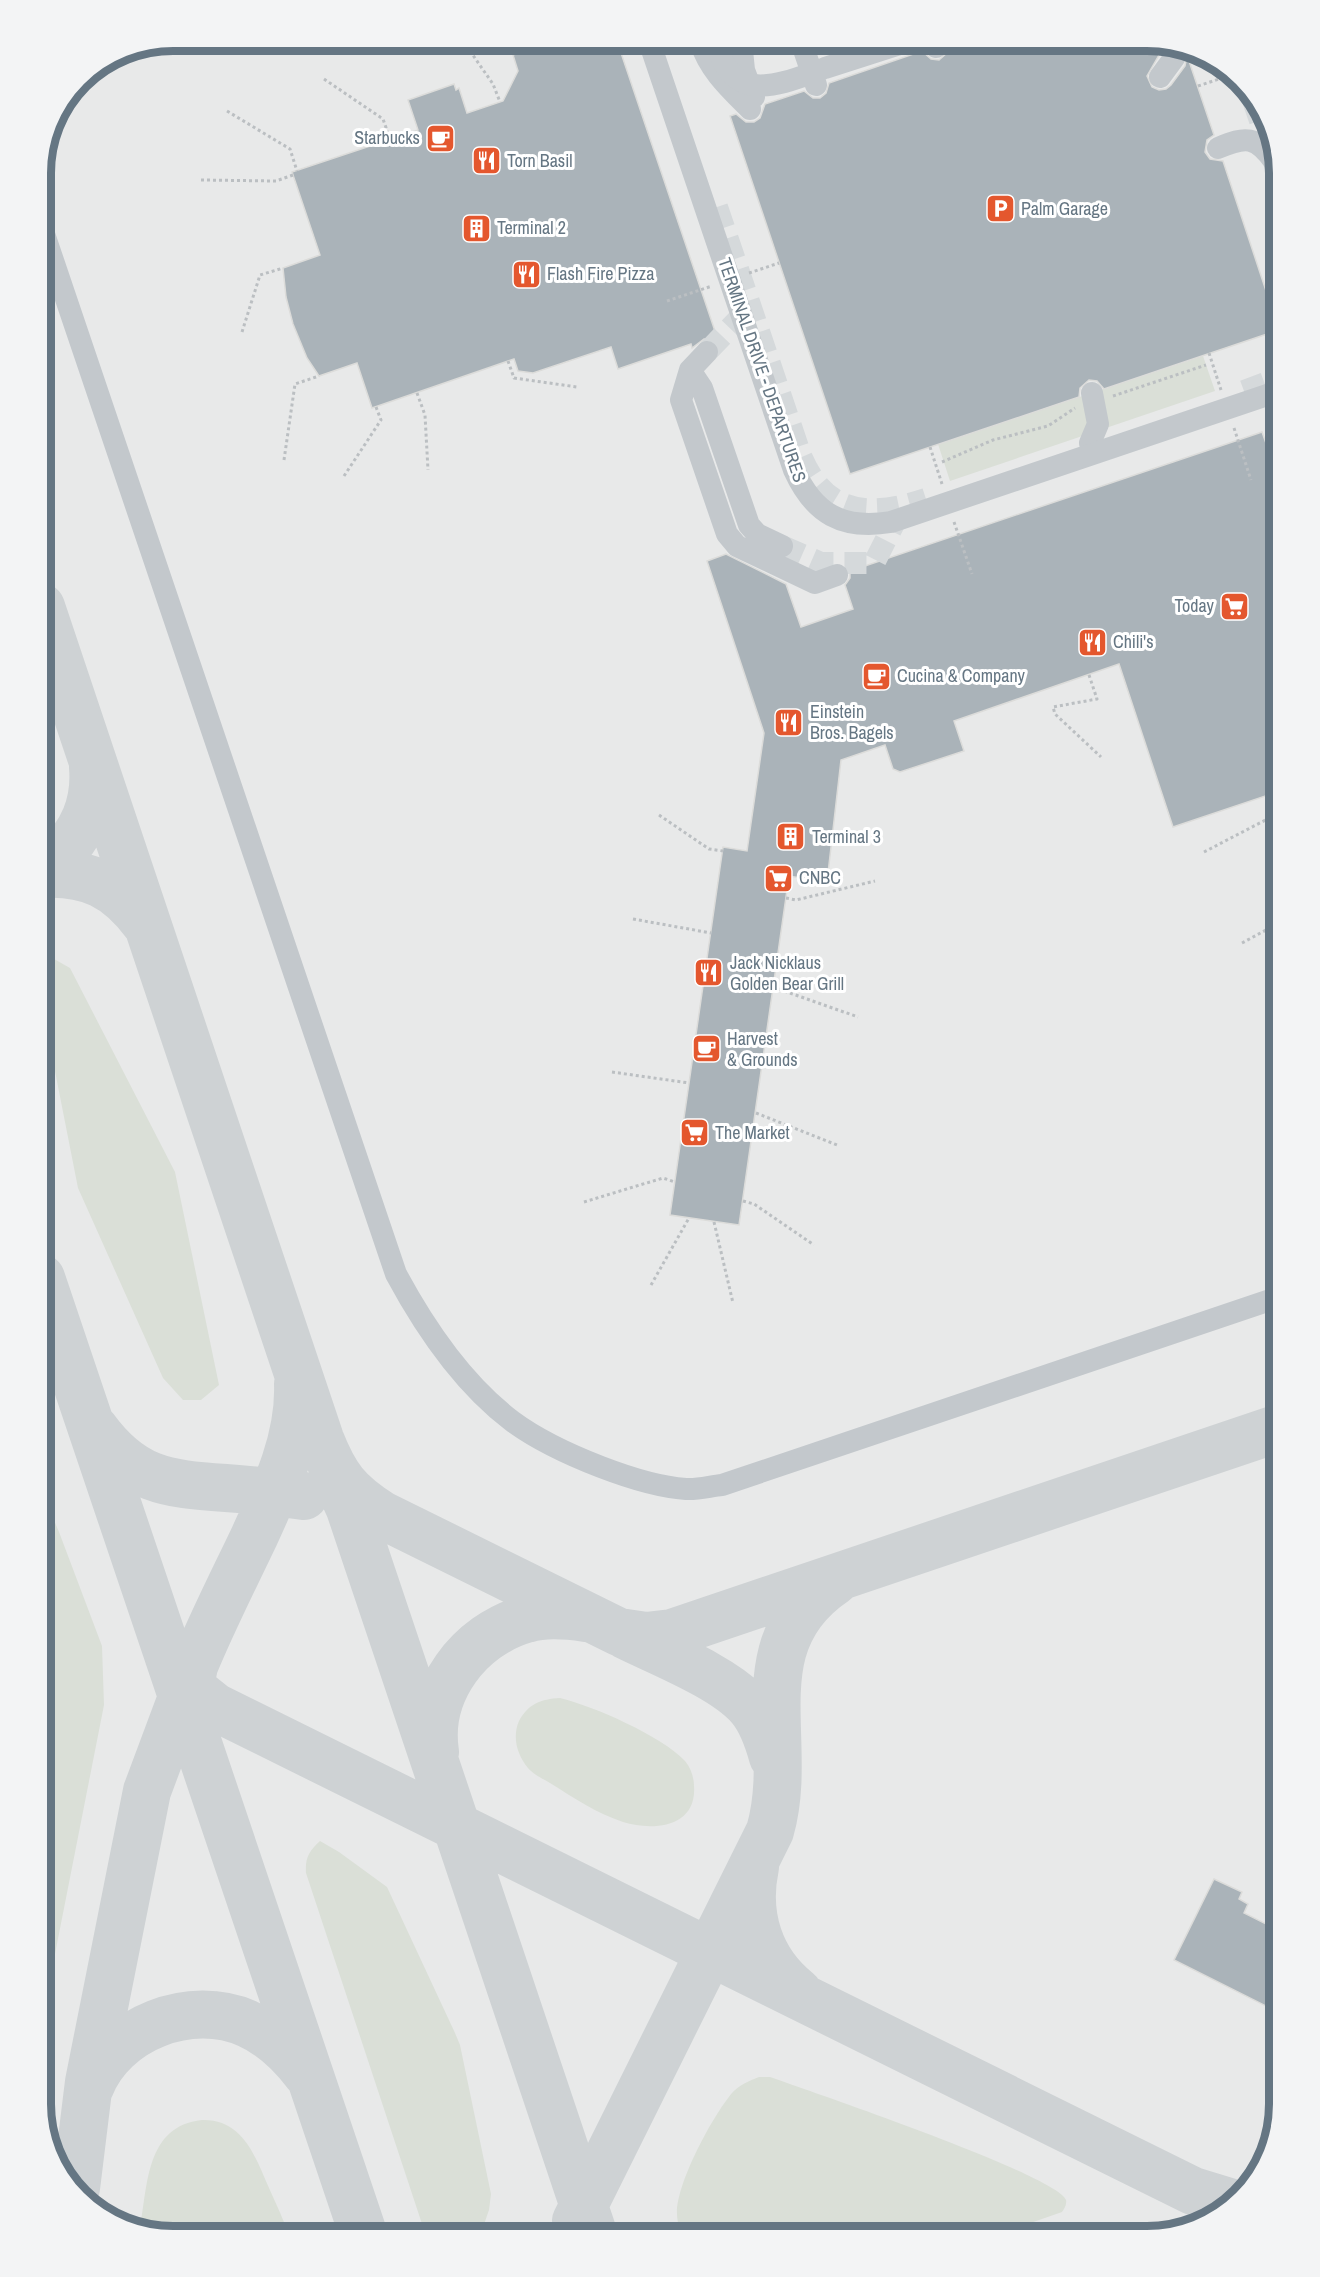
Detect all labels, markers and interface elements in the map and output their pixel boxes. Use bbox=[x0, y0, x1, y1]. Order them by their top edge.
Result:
cafe icon: Starbucks bbox=[425, 122, 457, 154]
place label: Starbucks bbox=[354, 125, 420, 150]
restaurant icon: Torn Basil bbox=[470, 145, 502, 177]
place label: Torn Basil bbox=[507, 148, 573, 173]
parking icon: Palm Garage bbox=[984, 193, 1016, 225]
place label: Palm Garage bbox=[1021, 196, 1108, 221]
building icon: Terminal 2 bbox=[460, 212, 492, 244]
place label: Terminal 2 bbox=[497, 215, 566, 240]
street label: TERMINAL DRIVE - DEPARTURES bbox=[712, 254, 813, 486]
restaurant icon: Flash Fire Pizza bbox=[510, 258, 542, 290]
place label: Flash Fire Pizza bbox=[547, 261, 654, 286]
supermarket icon: Today bbox=[1219, 590, 1251, 622]
place label: Today bbox=[1175, 593, 1215, 618]
restaurant icon: Chili's bbox=[1076, 626, 1108, 658]
place label: Chili's bbox=[1113, 629, 1154, 654]
cafe icon: Cucina & Company bbox=[860, 660, 892, 692]
place label: Cucina & Company bbox=[897, 663, 1026, 688]
place label: Einstein Bros. Bagels bbox=[810, 699, 894, 745]
restaurant icon: Einstein Bros. Bagels bbox=[773, 706, 805, 738]
building icon: Terminal 3 bbox=[775, 821, 807, 853]
place label: Terminal 3 bbox=[812, 824, 881, 849]
supermarket icon: CNBC bbox=[762, 862, 794, 894]
place label: CNBC bbox=[799, 865, 841, 890]
place label: Jack Nicklaus Golden Bear Grill bbox=[730, 950, 844, 996]
restaurant icon: Jack Nicklaus Golden Bear Grill bbox=[693, 957, 725, 989]
place label: Harvest & Grounds bbox=[727, 1026, 798, 1072]
cafe icon: Harvest & Grounds bbox=[690, 1033, 722, 1065]
supermarket icon: The Market bbox=[678, 1117, 710, 1149]
place label: The Market bbox=[715, 1120, 790, 1145]

